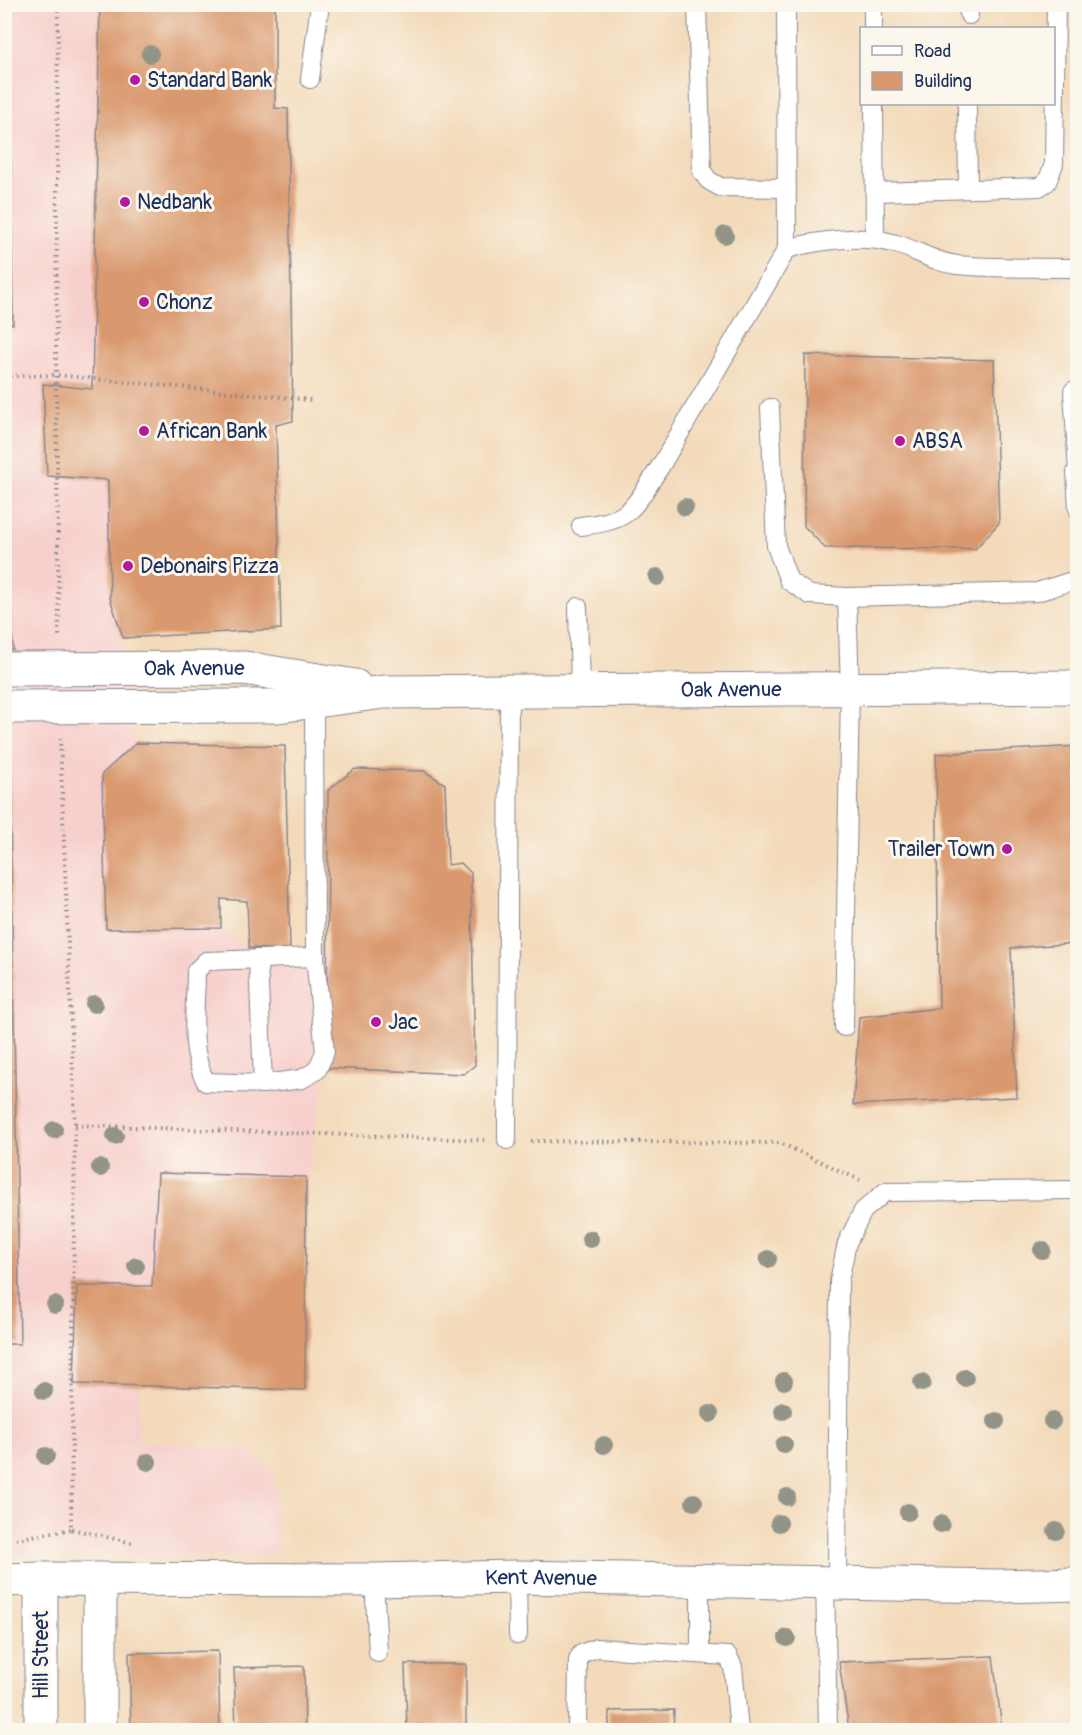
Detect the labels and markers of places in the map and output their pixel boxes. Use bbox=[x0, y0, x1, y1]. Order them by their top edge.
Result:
place label: Standard Bank bbox=[147, 67, 273, 94]
marker: Standard Bank bbox=[128, 73, 142, 87]
place label: Nedbank bbox=[137, 189, 212, 216]
marker: Nedbank bbox=[118, 195, 132, 209]
place label: Chonz bbox=[156, 289, 213, 316]
marker: Chonz bbox=[137, 295, 151, 309]
place label: African Bank bbox=[156, 418, 268, 445]
marker: African Bank bbox=[137, 424, 151, 438]
place label: ABSA bbox=[912, 428, 963, 455]
marker: ABSA bbox=[893, 434, 907, 448]
place label: Debonairs Pizza bbox=[140, 553, 279, 580]
marker: Debonairs Pizza bbox=[121, 559, 135, 573]
place label: Trailer Town bbox=[888, 836, 995, 863]
marker: Trailer Town bbox=[1000, 842, 1014, 856]
place label: Jac bbox=[388, 1009, 419, 1036]
marker: Jac bbox=[369, 1015, 383, 1029]

